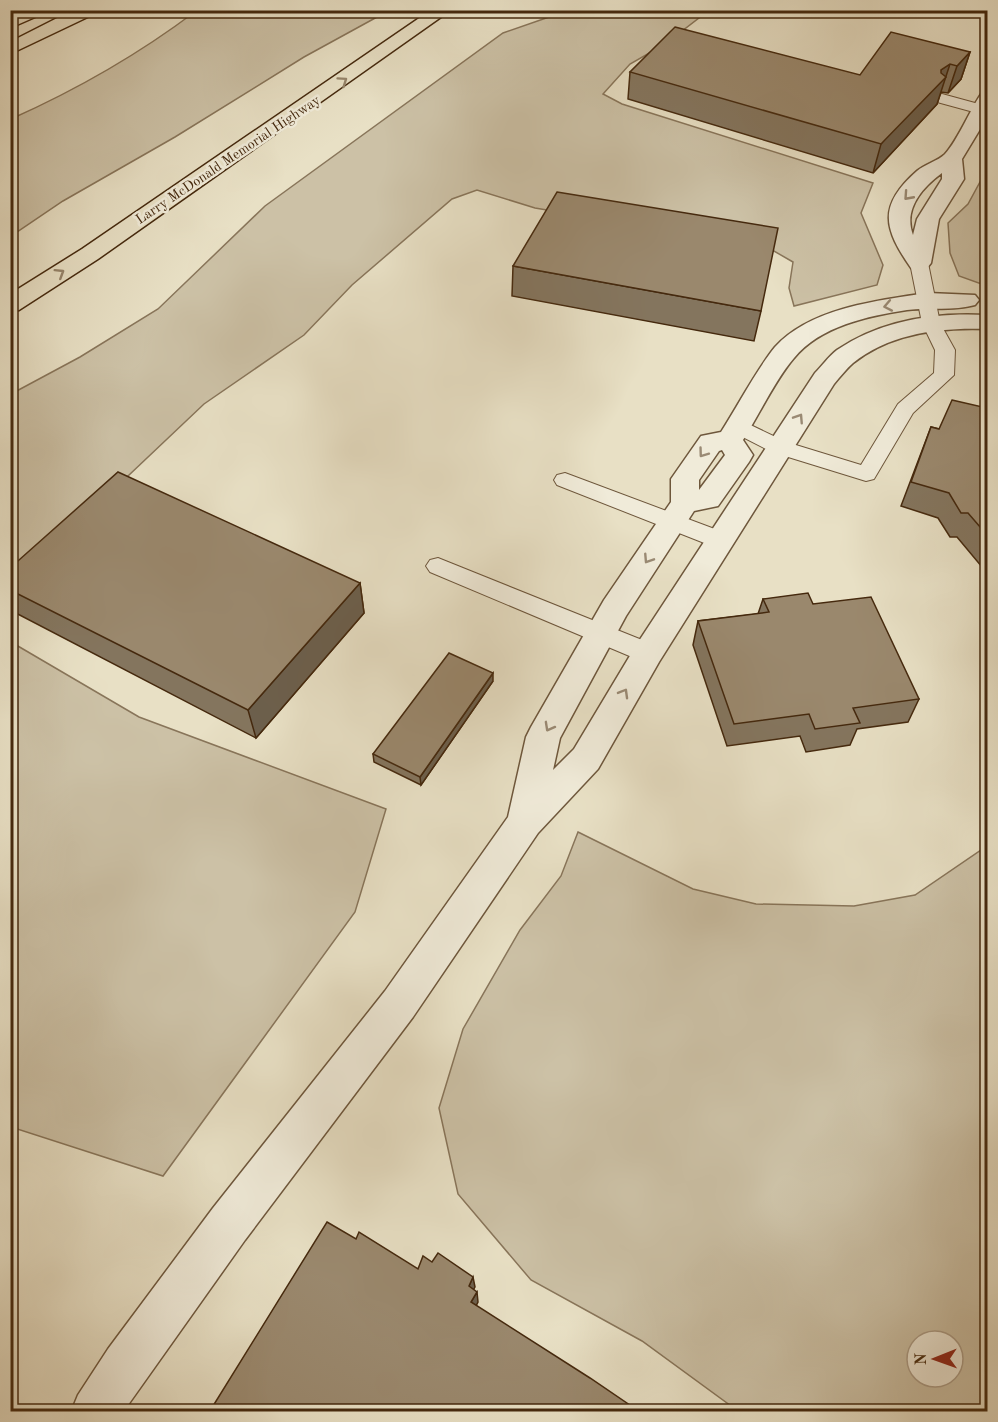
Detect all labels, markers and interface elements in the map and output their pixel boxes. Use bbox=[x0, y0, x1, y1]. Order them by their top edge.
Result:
one-way arrow bbox=[336, 77, 347, 88]
street label: Larry McDonald Memorial Highway bbox=[133, 93, 323, 227]
one-way arrow bbox=[904, 189, 915, 199]
one-way arrow bbox=[54, 269, 64, 281]
one-way arrow bbox=[883, 299, 893, 312]
one-way arrow bbox=[791, 413, 802, 424]
one-way arrow bbox=[699, 447, 710, 458]
one-way arrow bbox=[644, 552, 655, 563]
one-way arrow bbox=[617, 689, 628, 699]
one-way arrow bbox=[545, 721, 556, 731]
north arrow bbox=[905, 1329, 965, 1389]
text: N bbox=[914, 1352, 930, 1365]

